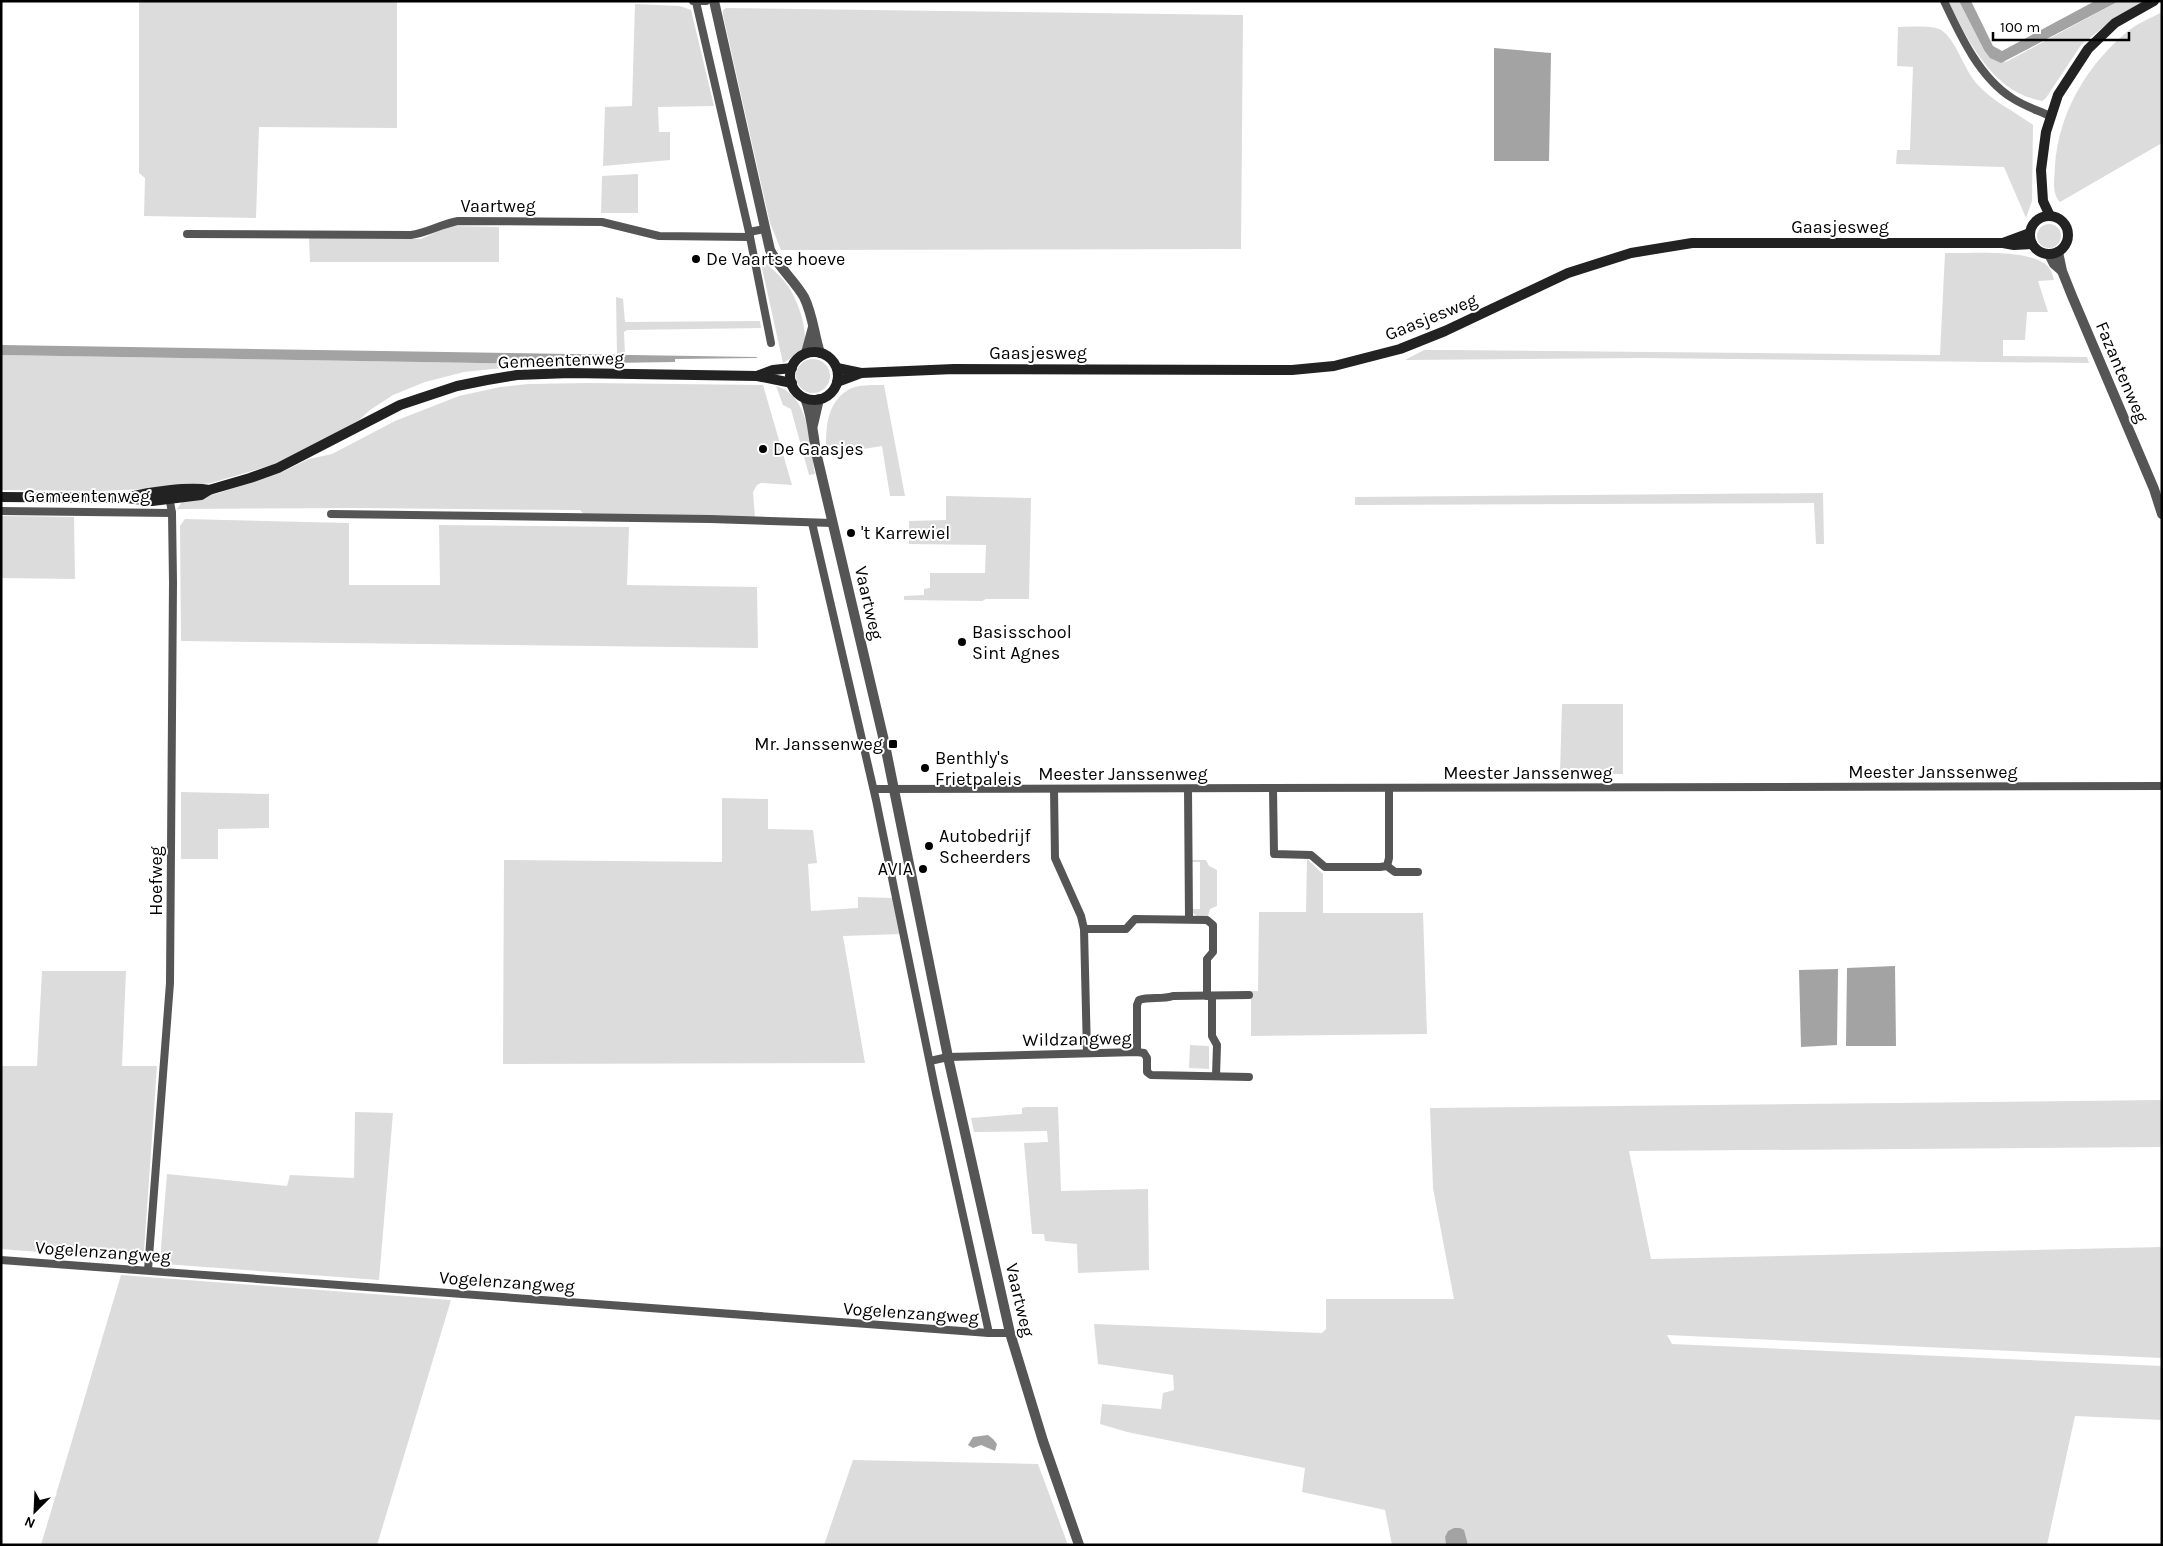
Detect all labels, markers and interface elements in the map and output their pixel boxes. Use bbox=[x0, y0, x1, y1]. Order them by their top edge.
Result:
scale bar bbox=[1993, 10, 2129, 42]
text: 100 m bbox=[2000, 18, 2040, 36]
street label: Vaartweg bbox=[460, 195, 536, 217]
street label: Gaasjesweg bbox=[1791, 216, 1889, 238]
place label: De Vaartse hoeve bbox=[706, 248, 845, 270]
marker: De Vaartse hoeve bbox=[690, 253, 702, 265]
street label: Gaasjesweg bbox=[1382, 289, 1480, 345]
street label: Fazantenweg bbox=[2091, 318, 2153, 426]
street label: Gaasjesweg bbox=[989, 342, 1087, 364]
street label: Gemeentenweg bbox=[497, 347, 625, 373]
place label: De Gaasjes bbox=[773, 438, 864, 460]
marker: De Gaasjes bbox=[757, 443, 769, 455]
street label: Gemeentenweg bbox=[24, 485, 150, 507]
place label: 't Karrewiel bbox=[861, 522, 950, 544]
marker: 't Karrewiel bbox=[845, 527, 857, 539]
street label: Vaartweg bbox=[850, 564, 888, 642]
place label: Basisschool Sint Agnes bbox=[972, 621, 1072, 664]
marker: Basisschool Sint Agnes bbox=[956, 636, 968, 648]
place label: Mr. Janssenweg bbox=[754, 733, 883, 755]
marker: Mr. Janssenweg bbox=[887, 738, 899, 750]
place label: Benthly's Frietpaleis bbox=[935, 747, 1022, 790]
street label: Meester Janssenweg bbox=[1848, 761, 2018, 783]
marker: Benthly's Frietpaleis bbox=[919, 762, 931, 774]
street label: Meester Janssenweg bbox=[1443, 762, 1613, 784]
street label: Meester Janssenweg bbox=[1038, 763, 1208, 785]
place label: Autobedrijf Scheerders bbox=[939, 825, 1032, 868]
marker: Autobedrijf Scheerders bbox=[923, 840, 935, 852]
street label: Hoefweg bbox=[145, 846, 167, 916]
place label: AVIA bbox=[878, 858, 913, 880]
marker: AVIA bbox=[917, 863, 929, 875]
street label: Wildzangweg bbox=[1022, 1027, 1132, 1051]
street label: Vogelenzangweg bbox=[34, 1236, 172, 1268]
street label: Vaartweg bbox=[1001, 1261, 1039, 1339]
street label: Vogelenzangweg bbox=[438, 1266, 576, 1298]
street label: Vogelenzangweg bbox=[842, 1297, 980, 1329]
north arrow bbox=[10, 1486, 60, 1536]
text: N bbox=[22, 1513, 38, 1532]

